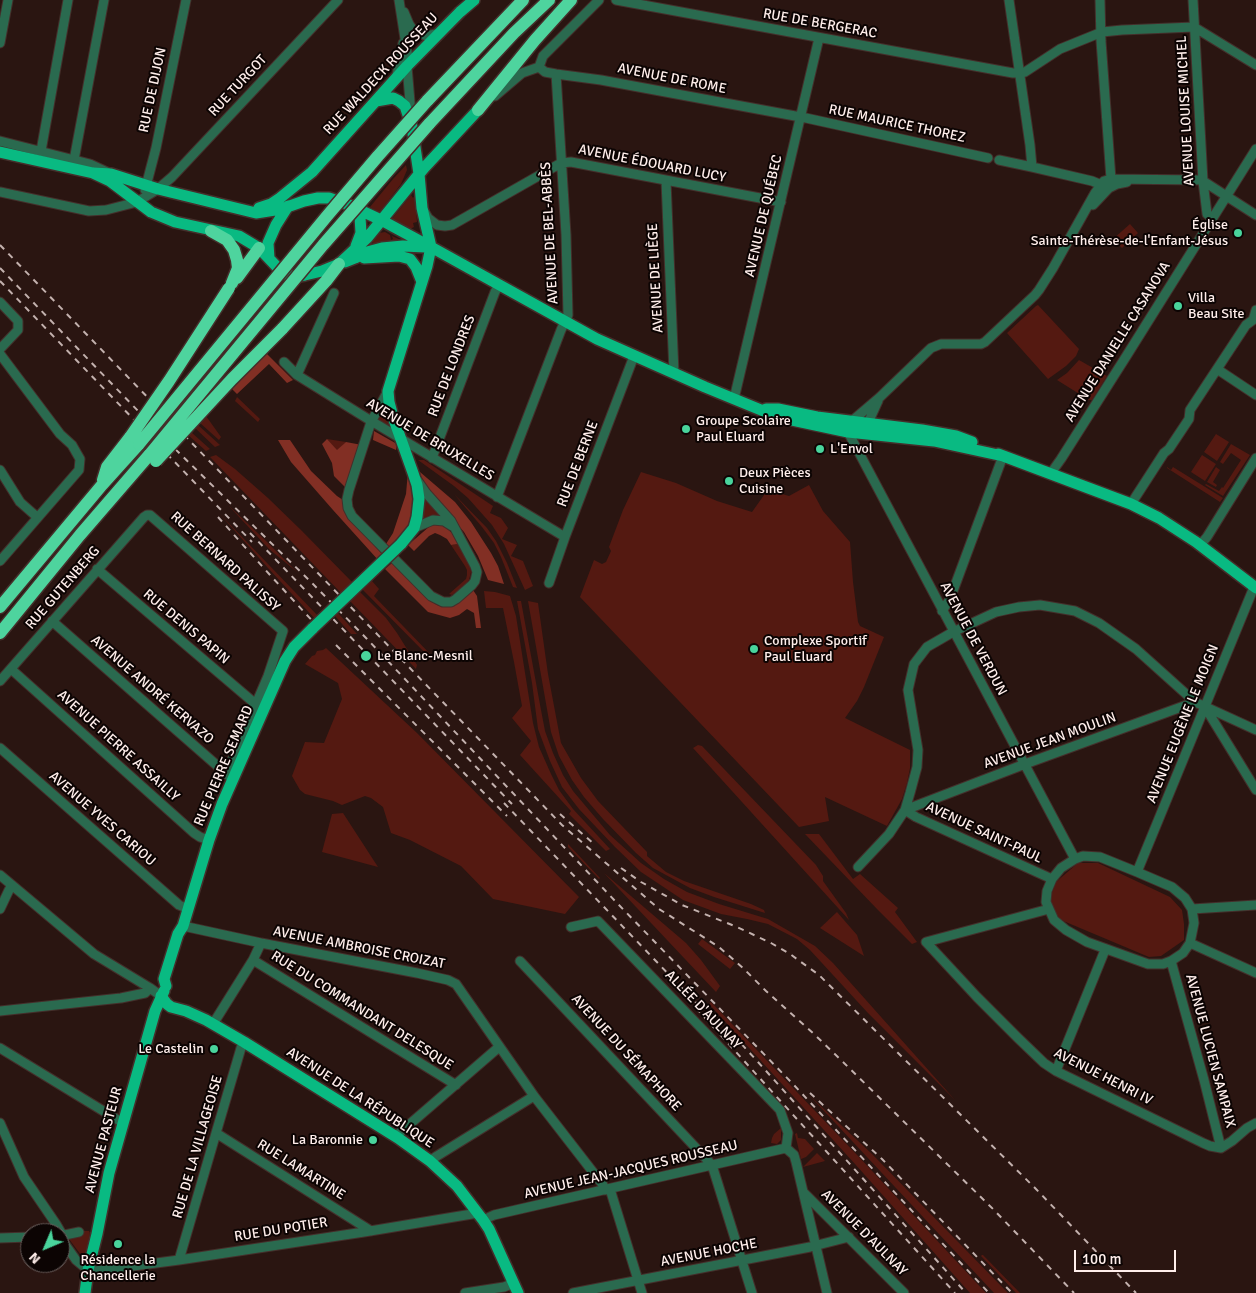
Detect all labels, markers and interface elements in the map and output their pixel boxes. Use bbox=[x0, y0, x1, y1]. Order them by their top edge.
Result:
street label: RUE DE BERGERAC bbox=[762, 6, 878, 42]
street label: RUE WALDECK ROUSSEAU bbox=[320, 10, 442, 138]
street label: AVENUE LOUISE MICHEL bbox=[1174, 35, 1198, 187]
street label: RUE DE DIJON bbox=[136, 46, 170, 134]
street label: RUE TURGOT bbox=[205, 52, 271, 120]
street label: AVENUE DE ROME bbox=[616, 60, 728, 98]
street label: RUE MAURICE THOREZ bbox=[827, 101, 967, 147]
street label: AVENUE ÉDOUARD LUCY bbox=[577, 141, 727, 187]
street label: AVENUE DE QUÉBEC bbox=[742, 153, 786, 279]
street label: AVENUE DE BEL-ABBÈS bbox=[538, 161, 562, 305]
place label: Église Sainte-Thérèse-de-l'Enfant-Jésus bbox=[1031, 217, 1228, 250]
street label: AVENUE DE LIÈGE bbox=[645, 223, 667, 333]
marker: Église Sainte-Thérèse-de-l'Enfant-Jésus bbox=[1232, 227, 1244, 239]
street label: AVENUE DANIELLE CASANOVA bbox=[1062, 259, 1174, 425]
place label: Villa Beau Site bbox=[1188, 290, 1245, 322]
marker: Villa Beau Site bbox=[1172, 300, 1184, 312]
street label: RUE DE LONDRES bbox=[425, 313, 479, 419]
street label: AVENUE DE BRUXELLES bbox=[363, 395, 497, 485]
place label: Groupe Scolaire Paul Eluard bbox=[696, 413, 791, 446]
street label: RUE DE BERNE bbox=[554, 419, 602, 509]
marker: Groupe Scolaire Paul Eluard bbox=[680, 423, 692, 435]
place label: L'Envol bbox=[830, 441, 873, 457]
marker: L'Envol bbox=[814, 443, 826, 455]
place label: Deux Pièces Cuisine bbox=[739, 465, 811, 498]
marker: Deux Pièces Cuisine bbox=[723, 475, 735, 487]
street label: RUE BERNARD PALISSY bbox=[167, 508, 283, 616]
street label: RUE GUTENBERG bbox=[22, 543, 104, 633]
street label: AVENUE DE VERDUN bbox=[936, 579, 1010, 699]
street label: RUE DENIS PAPIN bbox=[140, 586, 232, 668]
street label: AVENUE ANDRÉ KERVAZO bbox=[87, 632, 217, 748]
place label: Complexe Sportif Paul Eluard bbox=[764, 633, 867, 666]
street label: AVENUE EUGÈNE LE MOIGN bbox=[1143, 642, 1223, 806]
marker: Complexe Sportif Paul Eluard bbox=[748, 643, 760, 655]
place label: Le Blanc-Mesnil bbox=[377, 648, 473, 664]
marker: Le Blanc-Mesnil bbox=[359, 649, 373, 663]
street label: AVENUE PIERRE ASSAILLY bbox=[54, 687, 182, 805]
street label: RUE PIERRE SEMARD bbox=[191, 703, 257, 829]
street label: AVENUE JEAN MOULIN bbox=[981, 709, 1119, 773]
street label: AVENUE YVES CARIOU bbox=[45, 768, 159, 870]
street label: AVENUE SAINT-PAUL bbox=[923, 799, 1045, 867]
street label: AVENUE AMBROISE CROIZAT bbox=[272, 923, 446, 973]
street label: RUE DU COMMANDANT DELESQUE bbox=[268, 948, 456, 1074]
street label: ALLÉE D'AULNAY bbox=[661, 967, 745, 1053]
street label: AVENUE LUCIEN SAMPAIX bbox=[1181, 972, 1239, 1130]
street label: AVENUE DU SÉMAPHORE bbox=[567, 991, 685, 1115]
place label: Le Castelin bbox=[138, 1041, 204, 1057]
marker: Le Castelin bbox=[208, 1043, 220, 1055]
street label: AVENUE DE LA RÉPUBLIQUE bbox=[283, 1044, 437, 1152]
street label: AVENUE HENRI IV bbox=[1051, 1045, 1155, 1109]
street label: RUE DE LA VILLAGEOISE bbox=[170, 1073, 226, 1221]
street label: AVENUE PASTEUR bbox=[82, 1085, 126, 1195]
place label: La Baronnie bbox=[292, 1132, 363, 1148]
marker: La Baronnie bbox=[367, 1134, 379, 1146]
street label: RUE LAMARTINE bbox=[254, 1136, 348, 1204]
street label: AVENUE JEAN-JACQUES ROUSSEAU bbox=[523, 1137, 739, 1203]
street label: AVENUE D'AULNAY bbox=[817, 1186, 911, 1280]
street label: RUE DU POTIER bbox=[233, 1214, 329, 1246]
north arrow bbox=[20, 1223, 70, 1273]
street label: AVENUE HOCHE bbox=[659, 1235, 759, 1271]
marker: Résidence la Chancellerie bbox=[112, 1238, 124, 1250]
scale bar bbox=[1076, 1240, 1178, 1272]
text: N bbox=[25, 1249, 44, 1268]
text: 100 m bbox=[1082, 1250, 1122, 1268]
place label: Résidence la Chancellerie bbox=[80, 1252, 156, 1284]

